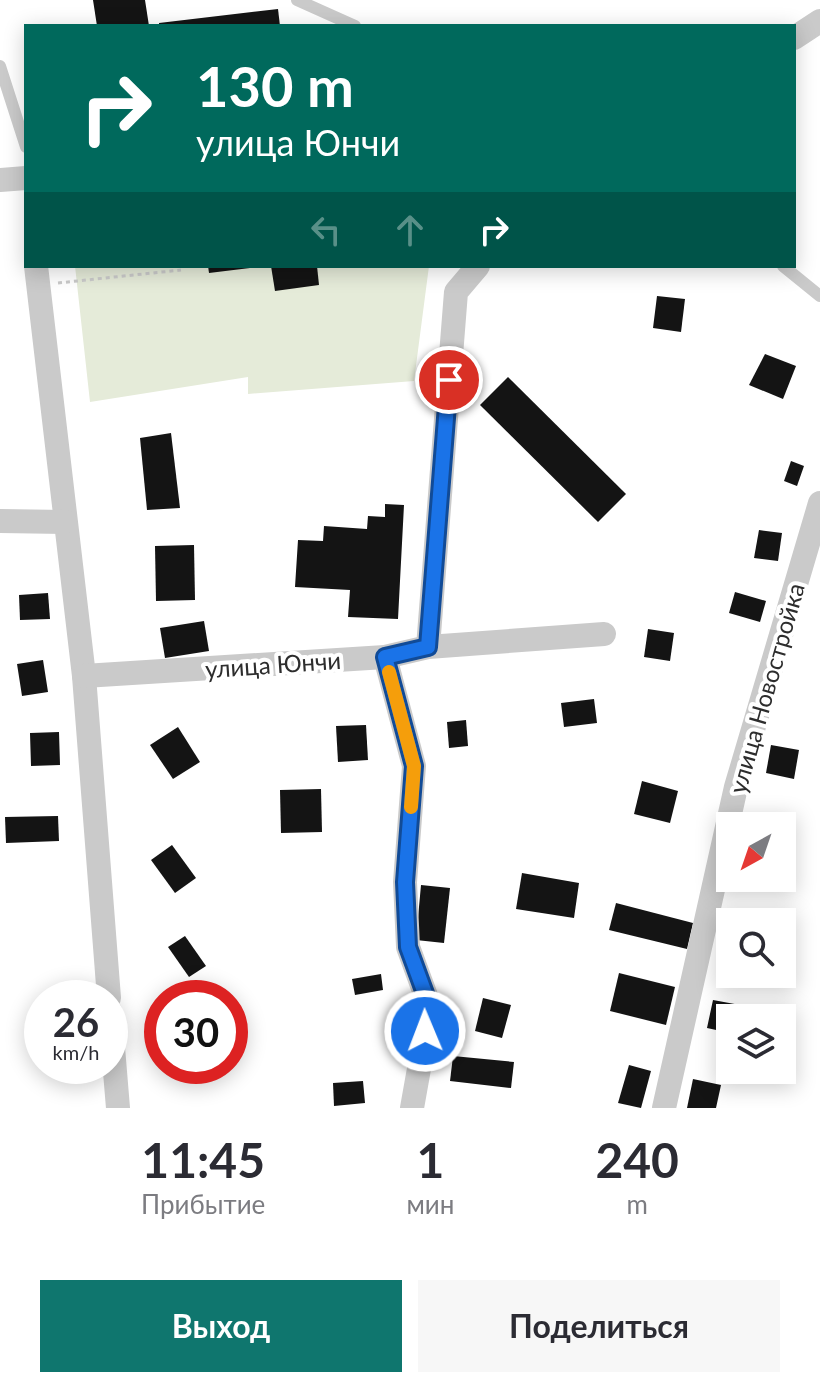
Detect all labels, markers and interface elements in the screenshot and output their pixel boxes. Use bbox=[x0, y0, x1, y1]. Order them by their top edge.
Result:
text: 130 m bbox=[196, 52, 354, 119]
icon: right bbox=[64, 56, 168, 160]
text: улица Юнчи bbox=[196, 120, 400, 164]
icon: left bbox=[304, 208, 348, 252]
icon: ahead bbox=[388, 208, 432, 252]
icon: right bbox=[472, 208, 516, 252]
pin bbox=[415, 346, 483, 414]
icon: arrive bbox=[427, 358, 471, 402]
street label: улица Новостройка bbox=[722, 579, 810, 797]
street label: улица Юнчи bbox=[204, 645, 342, 683]
north arrow bbox=[716, 812, 796, 892]
map controls bbox=[716, 812, 796, 1084]
button: search bbox=[716, 908, 796, 988]
speed limit sign: 30 bbox=[144, 980, 248, 1084]
position arrow bbox=[383, 989, 467, 1073]
text: 26 bbox=[53, 998, 99, 1046]
button: layers bbox=[716, 1004, 796, 1084]
text: km/h bbox=[53, 1040, 99, 1064]
text: 11:45 bbox=[141, 1131, 265, 1188]
text: 1 bbox=[416, 1131, 444, 1188]
text: 240 bbox=[595, 1131, 679, 1188]
text: Прибытие bbox=[141, 1188, 265, 1220]
text: мин bbox=[406, 1188, 454, 1220]
text: m bbox=[626, 1188, 648, 1220]
button: Выход bbox=[40, 1280, 402, 1372]
button: Поделиться bbox=[418, 1280, 780, 1372]

